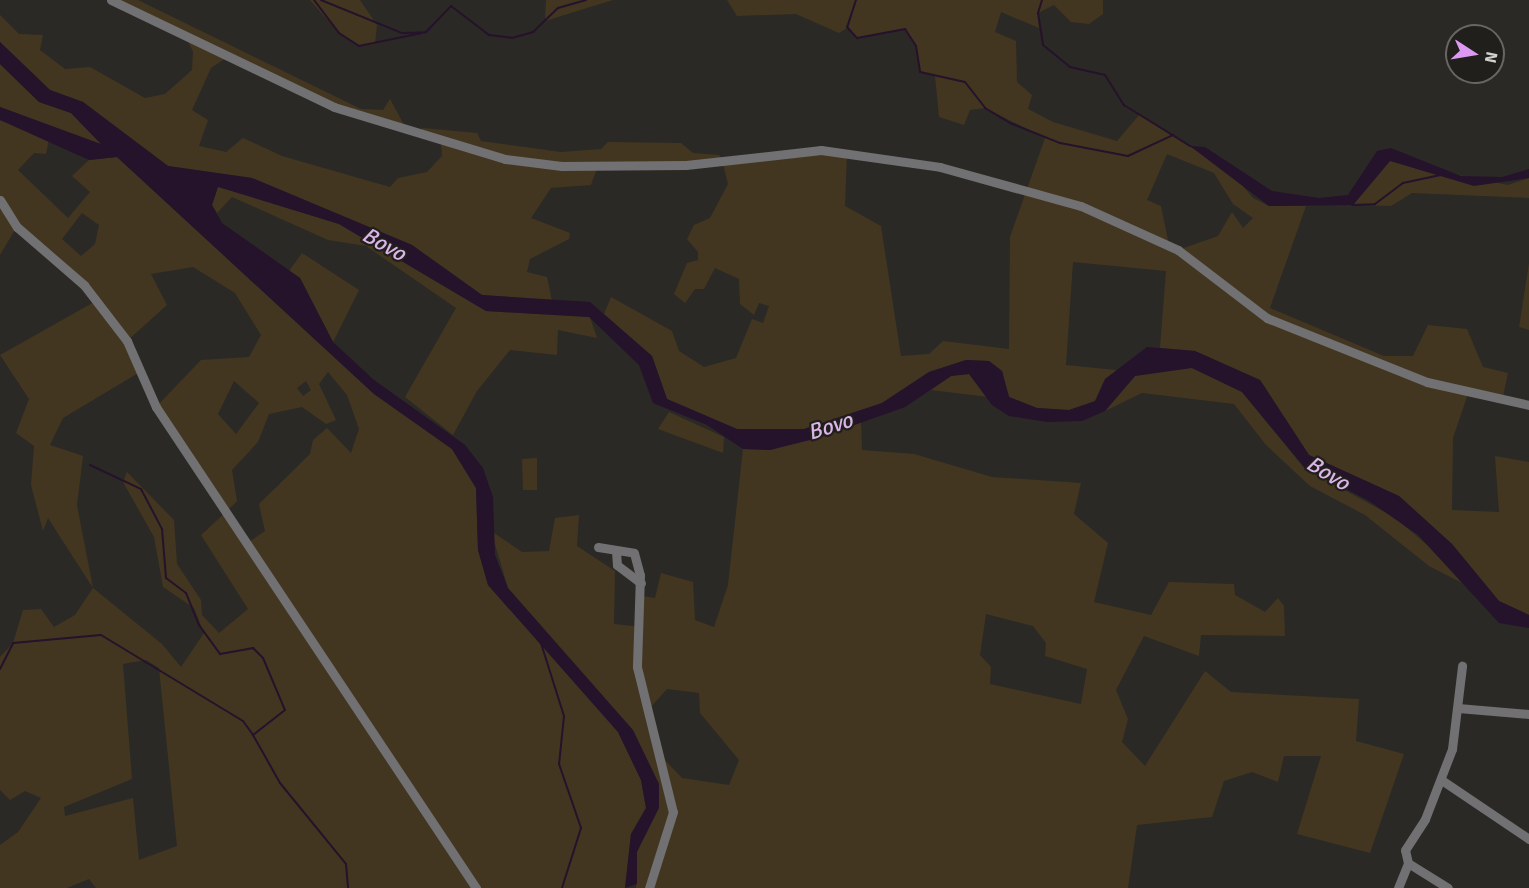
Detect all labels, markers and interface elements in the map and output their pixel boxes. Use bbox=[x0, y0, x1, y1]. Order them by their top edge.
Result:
north arrow bbox=[1445, 24, 1505, 84]
text: N bbox=[1480, 50, 1502, 65]
water label: Bovo bbox=[358, 221, 410, 267]
water label: Bovo bbox=[804, 406, 856, 446]
water label: Bovo bbox=[1302, 450, 1354, 496]

